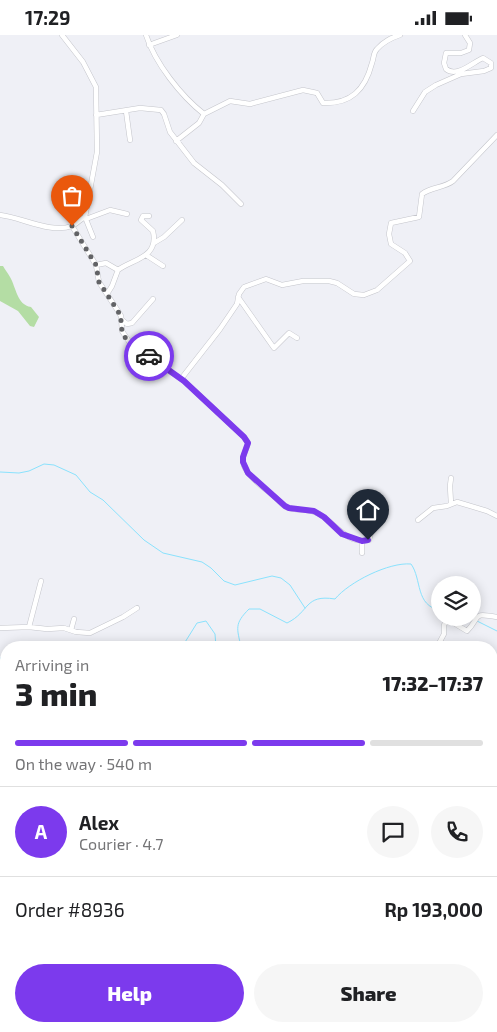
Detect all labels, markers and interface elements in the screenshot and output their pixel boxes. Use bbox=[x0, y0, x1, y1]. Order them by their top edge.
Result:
text: 17:29 bbox=[25, 6, 70, 29]
pin bbox=[51, 175, 93, 226]
icon: bag bbox=[58, 182, 86, 210]
courier bbox=[124, 331, 174, 381]
icon: car bbox=[135, 342, 163, 370]
pin bbox=[347, 489, 389, 540]
icon: home bbox=[354, 496, 382, 524]
map controls bbox=[431, 576, 481, 626]
button: layers bbox=[431, 576, 481, 626]
text: Arriving in bbox=[15, 655, 89, 674]
text: 17:32–17:37 bbox=[382, 672, 483, 695]
text: 3 min bbox=[15, 674, 97, 712]
text: On the way · 540 m bbox=[15, 754, 152, 773]
button: chat bbox=[367, 806, 419, 858]
button: phone bbox=[431, 806, 483, 858]
text: Alex bbox=[79, 811, 119, 834]
text: A bbox=[35, 820, 47, 843]
text: Courier · 4.7 bbox=[79, 834, 163, 853]
text: Order #8936 bbox=[15, 898, 125, 921]
text: Rp 193,000 bbox=[384, 898, 483, 921]
button: Help bbox=[15, 964, 244, 1022]
button: Share bbox=[254, 964, 483, 1022]

